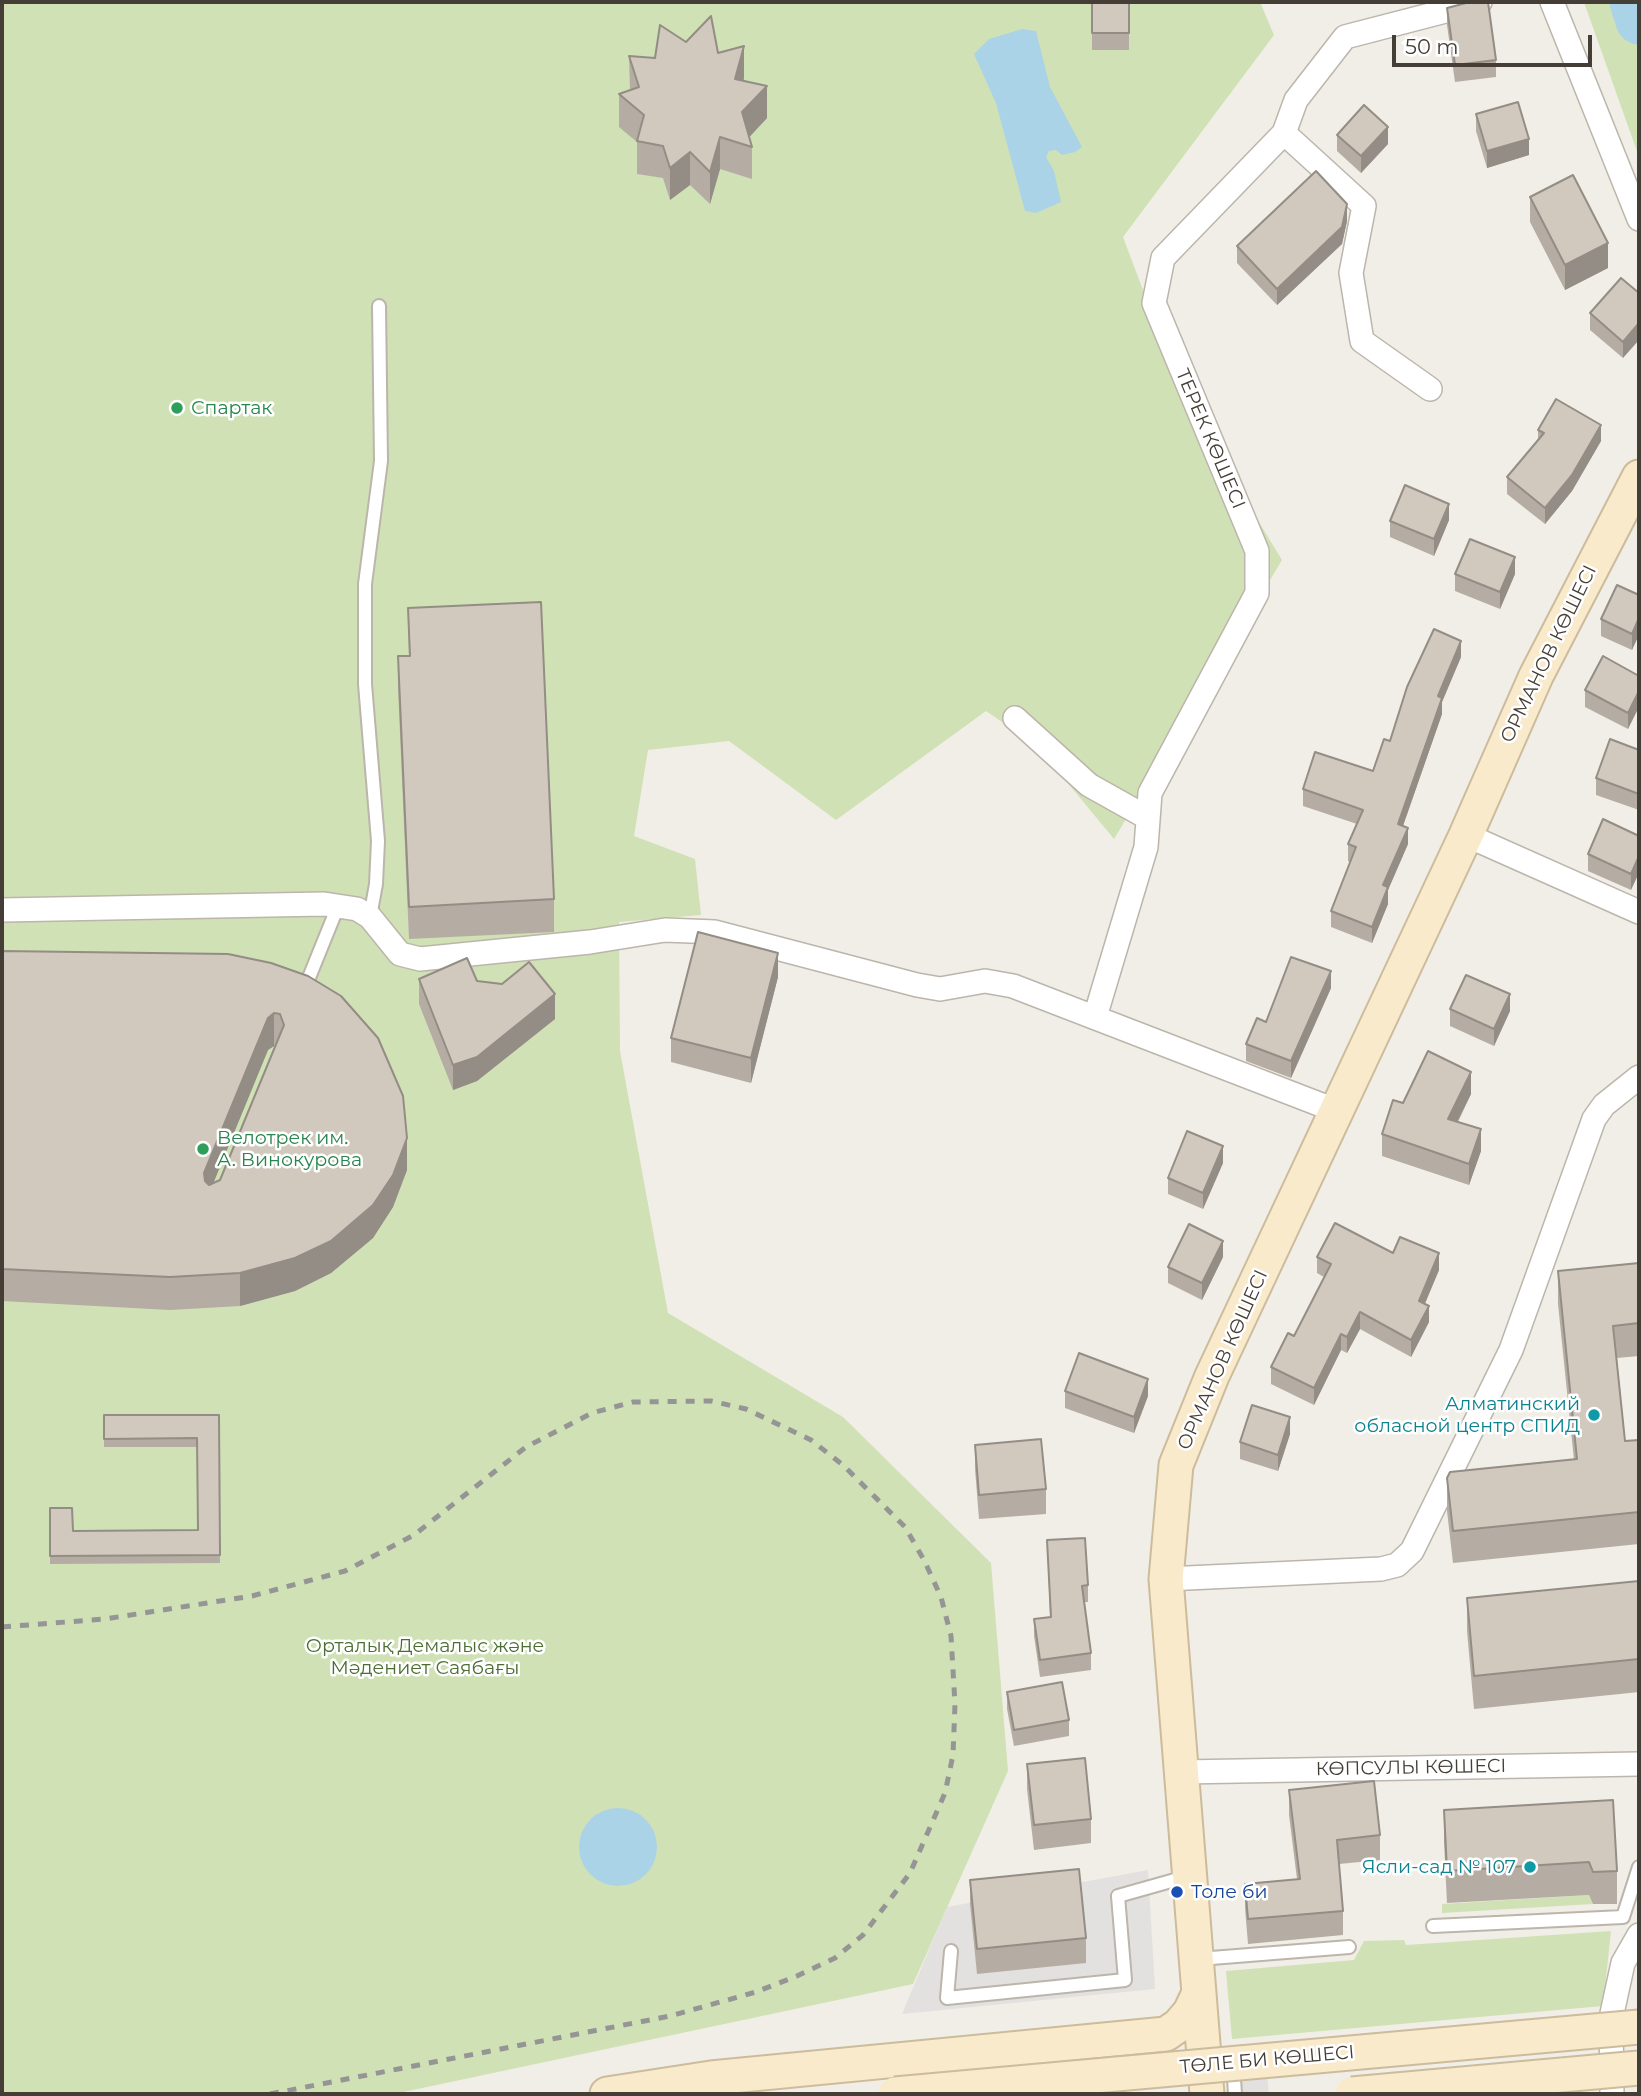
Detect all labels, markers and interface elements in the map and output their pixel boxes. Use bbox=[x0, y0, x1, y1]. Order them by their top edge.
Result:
scale bar bbox=[1396, 21, 1596, 65]
text: 50 m bbox=[1405, 34, 1459, 59]
street label: ТЕРЕК КӨШЕСІ bbox=[1170, 366, 1250, 512]
place label: Спартак bbox=[191, 397, 272, 419]
marker: Спартак bbox=[169, 400, 185, 416]
street label: ОРМАНОВ КӨШЕСІ bbox=[1496, 562, 1602, 746]
place label: Велотрек им. А. Винокурова bbox=[217, 1127, 362, 1171]
marker: Велотрек им. А. Винокурова bbox=[195, 1141, 211, 1157]
street label: ОРМАНОВ КӨШЕСІ bbox=[1173, 1266, 1273, 1454]
place label: Алматинский обласной центр СПИД bbox=[1354, 1393, 1580, 1437]
marker: Алматинский обласной центр СПИД bbox=[1586, 1407, 1602, 1423]
park label: Орталық Демалыс және Мәдениет Саябағы bbox=[306, 1635, 544, 1679]
street label: КӨПСУЛЫ КӨШЕСІ bbox=[1315, 1755, 1507, 1781]
place label: Ясли-сад № 107 bbox=[1362, 1856, 1516, 1878]
marker: Ясли-сад № 107 bbox=[1522, 1859, 1538, 1875]
place label: Толе би bbox=[1191, 1881, 1267, 1903]
marker: Толе би bbox=[1169, 1884, 1185, 1900]
street label: ТӨЛЕ БИ КӨШЕСІ bbox=[1179, 2041, 1355, 2079]

